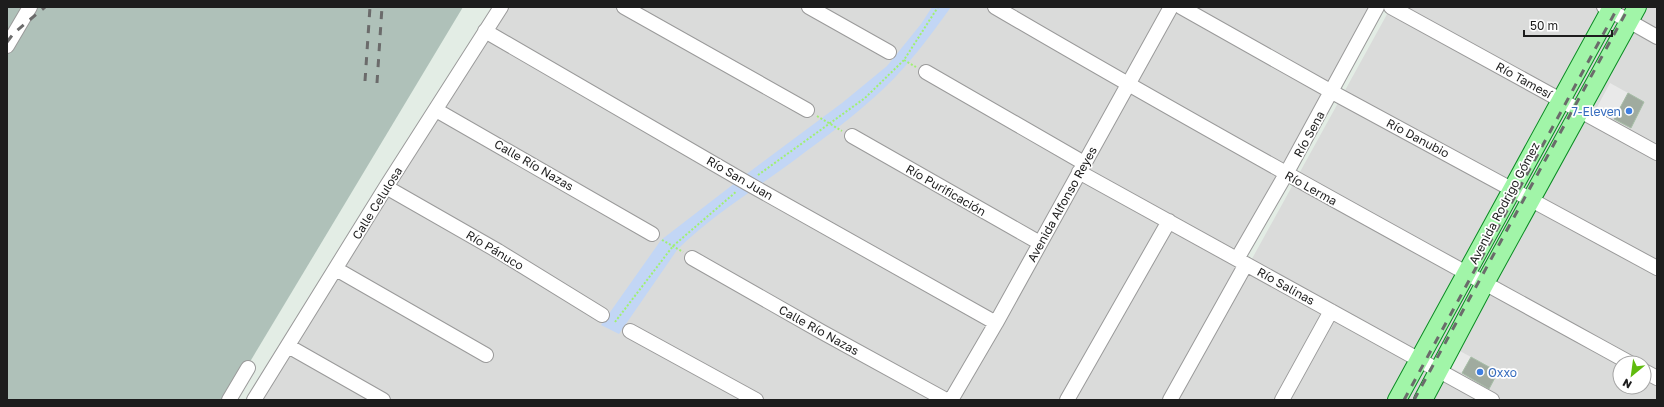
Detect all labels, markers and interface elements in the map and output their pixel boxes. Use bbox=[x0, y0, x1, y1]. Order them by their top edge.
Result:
scale bar bbox=[1524, 12, 1612, 38]
text: 50 m bbox=[1530, 18, 1558, 33]
street label: Río Tamesí bbox=[1493, 58, 1555, 102]
place label: 7-Eleven bbox=[1571, 104, 1621, 119]
marker: 7-Eleven bbox=[1624, 106, 1634, 116]
street label: Río Sena bbox=[1290, 108, 1328, 160]
street label: Río Danubio bbox=[1384, 115, 1452, 161]
street label: Calle Río Nazas bbox=[492, 136, 576, 194]
street label: Avenida Rodrigo Gómez bbox=[1465, 139, 1543, 267]
street label: Avenida Alfonso Reyes bbox=[1024, 144, 1100, 264]
street label: Río San Juan bbox=[704, 153, 776, 203]
street label: Río Purificación bbox=[903, 161, 989, 219]
street label: Calle Celulosa bbox=[349, 164, 405, 242]
street label: Río Lerma bbox=[1282, 168, 1340, 208]
street label: Río Pánuco bbox=[464, 227, 526, 273]
street label: Río Salinas bbox=[1255, 264, 1317, 308]
street label: Calle Río Nazas bbox=[776, 302, 862, 358]
north arrow bbox=[1612, 355, 1652, 395]
place label: Oxxo bbox=[1488, 365, 1517, 380]
marker: Oxxo bbox=[1475, 367, 1485, 377]
text: N bbox=[1620, 376, 1634, 392]

